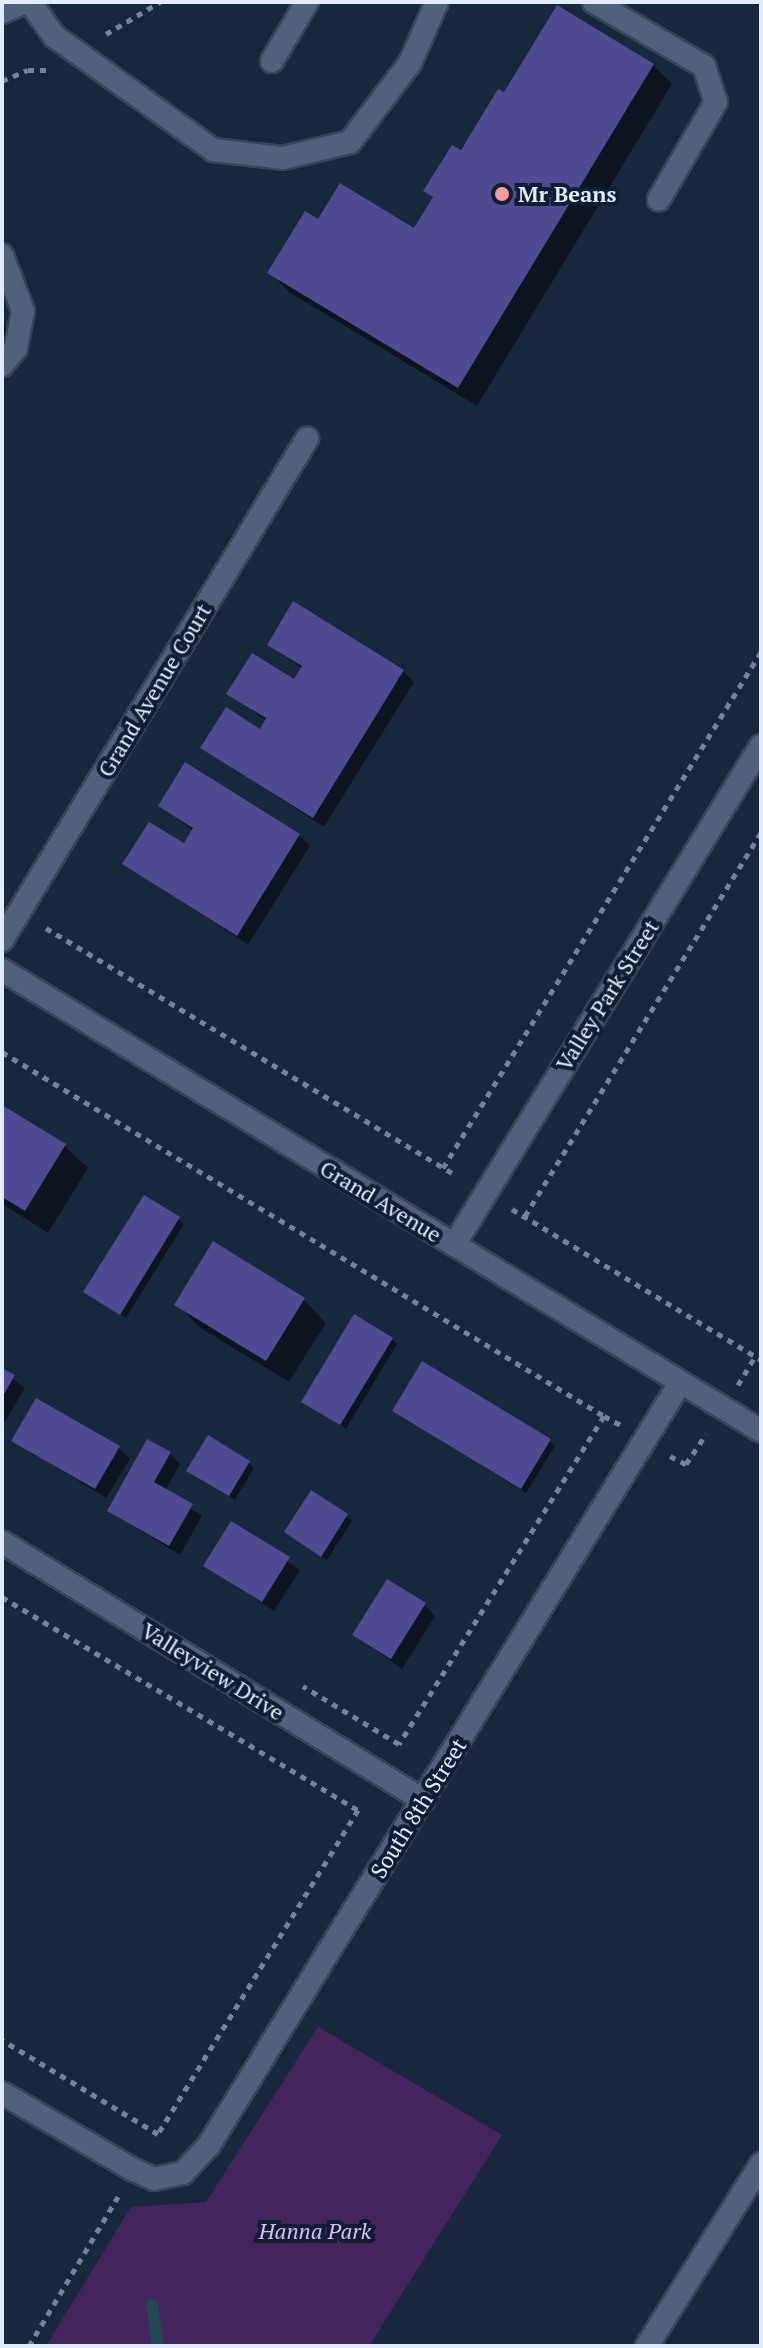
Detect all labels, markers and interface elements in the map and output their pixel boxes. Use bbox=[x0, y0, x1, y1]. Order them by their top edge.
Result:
place label: Mr Beans bbox=[518, 181, 616, 207]
marker: Mr Beans bbox=[493, 185, 511, 203]
street label: Grand Avenue Court bbox=[92, 598, 216, 782]
street label: Valley Park Street bbox=[550, 915, 664, 1075]
street label: Grand Avenue bbox=[315, 1154, 447, 1248]
street label: Valleyview Drive bbox=[137, 1617, 289, 1725]
street label: South 8th Street bbox=[364, 1733, 472, 1883]
park label: Hanna Park bbox=[259, 2218, 371, 2244]

